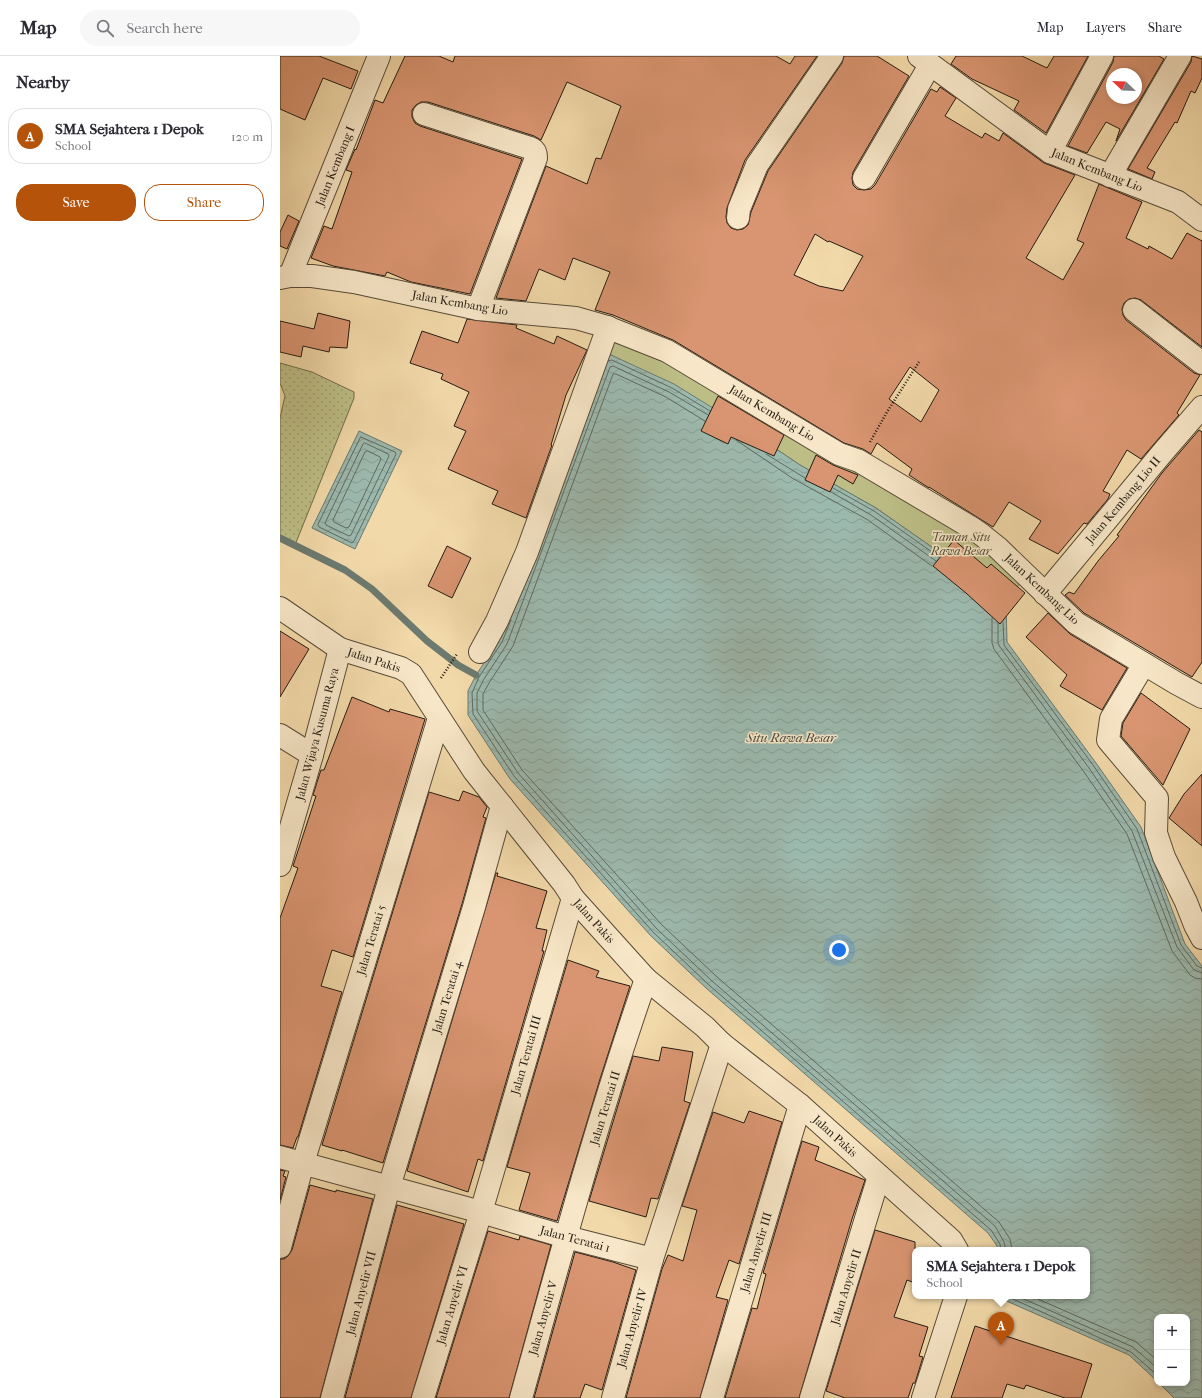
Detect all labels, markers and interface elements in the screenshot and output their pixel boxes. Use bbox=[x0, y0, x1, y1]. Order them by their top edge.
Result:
search box bbox=[80, 10, 360, 46]
text: Map bbox=[20, 17, 56, 39]
icon: search bbox=[94, 17, 116, 39]
text: Search here bbox=[126, 19, 203, 37]
text: Map bbox=[1037, 19, 1064, 36]
text: Layers bbox=[1086, 19, 1126, 36]
text: Share bbox=[1148, 19, 1182, 36]
north arrow bbox=[1106, 68, 1142, 104]
text: Nearby bbox=[16, 72, 70, 92]
text: SMA Sejahtera 1 Depok bbox=[55, 120, 204, 138]
street label: Jalan Kembang I bbox=[312, 124, 358, 209]
text: A bbox=[26, 129, 34, 144]
text: 120 m bbox=[231, 129, 263, 144]
text: School bbox=[55, 138, 91, 153]
street label: Jalan Kembang Lio bbox=[1048, 145, 1145, 195]
button: Save bbox=[16, 184, 136, 221]
button: Share bbox=[144, 184, 264, 221]
street label: Jalan Kembang Lio bbox=[410, 287, 509, 318]
street label: Jalan Kembang Lio bbox=[726, 381, 817, 444]
street label: Jalan Kembang Lio II bbox=[1082, 453, 1164, 547]
park label: Taman Situ Rawa Besar bbox=[930, 530, 993, 558]
street label: Jalan Kembang Lio bbox=[1001, 550, 1082, 627]
street label: Jalan Pakis bbox=[345, 645, 403, 675]
street label: Jalan Wijaya Kusuma Raya bbox=[292, 666, 342, 803]
water label: Situ Rawa Besar bbox=[745, 730, 837, 745]
street label: Jalan Pakis bbox=[570, 895, 618, 947]
street label: Jalan Teratai 5 bbox=[353, 903, 388, 978]
your location bbox=[829, 940, 849, 960]
street label: Jalan Teratai 4 bbox=[429, 958, 465, 1036]
street label: Jalan Teratai III bbox=[508, 1013, 544, 1097]
street label: Jalan Teratai II bbox=[587, 1069, 623, 1148]
street label: Jalan Pakis bbox=[809, 1112, 861, 1160]
street label: Jalan Anyelir III bbox=[737, 1210, 775, 1295]
street label: Jalan Teratai 1 bbox=[537, 1223, 612, 1255]
street label: Jalan Anyelir II bbox=[828, 1247, 864, 1328]
popup bbox=[912, 1247, 1090, 1299]
street label: Jalan Anyelir VII bbox=[343, 1249, 379, 1337]
text: SMA Sejahtera 1 Depok bbox=[927, 1257, 1075, 1275]
street label: Jalan Anyelir VI bbox=[433, 1264, 471, 1347]
text: School bbox=[927, 1275, 963, 1290]
street label: Jalan Anyelir V bbox=[525, 1278, 561, 1358]
street label: Jalan Anyelir IV bbox=[614, 1286, 650, 1370]
pin: A bbox=[988, 1312, 1014, 1345]
map controls bbox=[1154, 1314, 1190, 1386]
button: + bbox=[1154, 1314, 1190, 1350]
button: − bbox=[1154, 1350, 1190, 1386]

